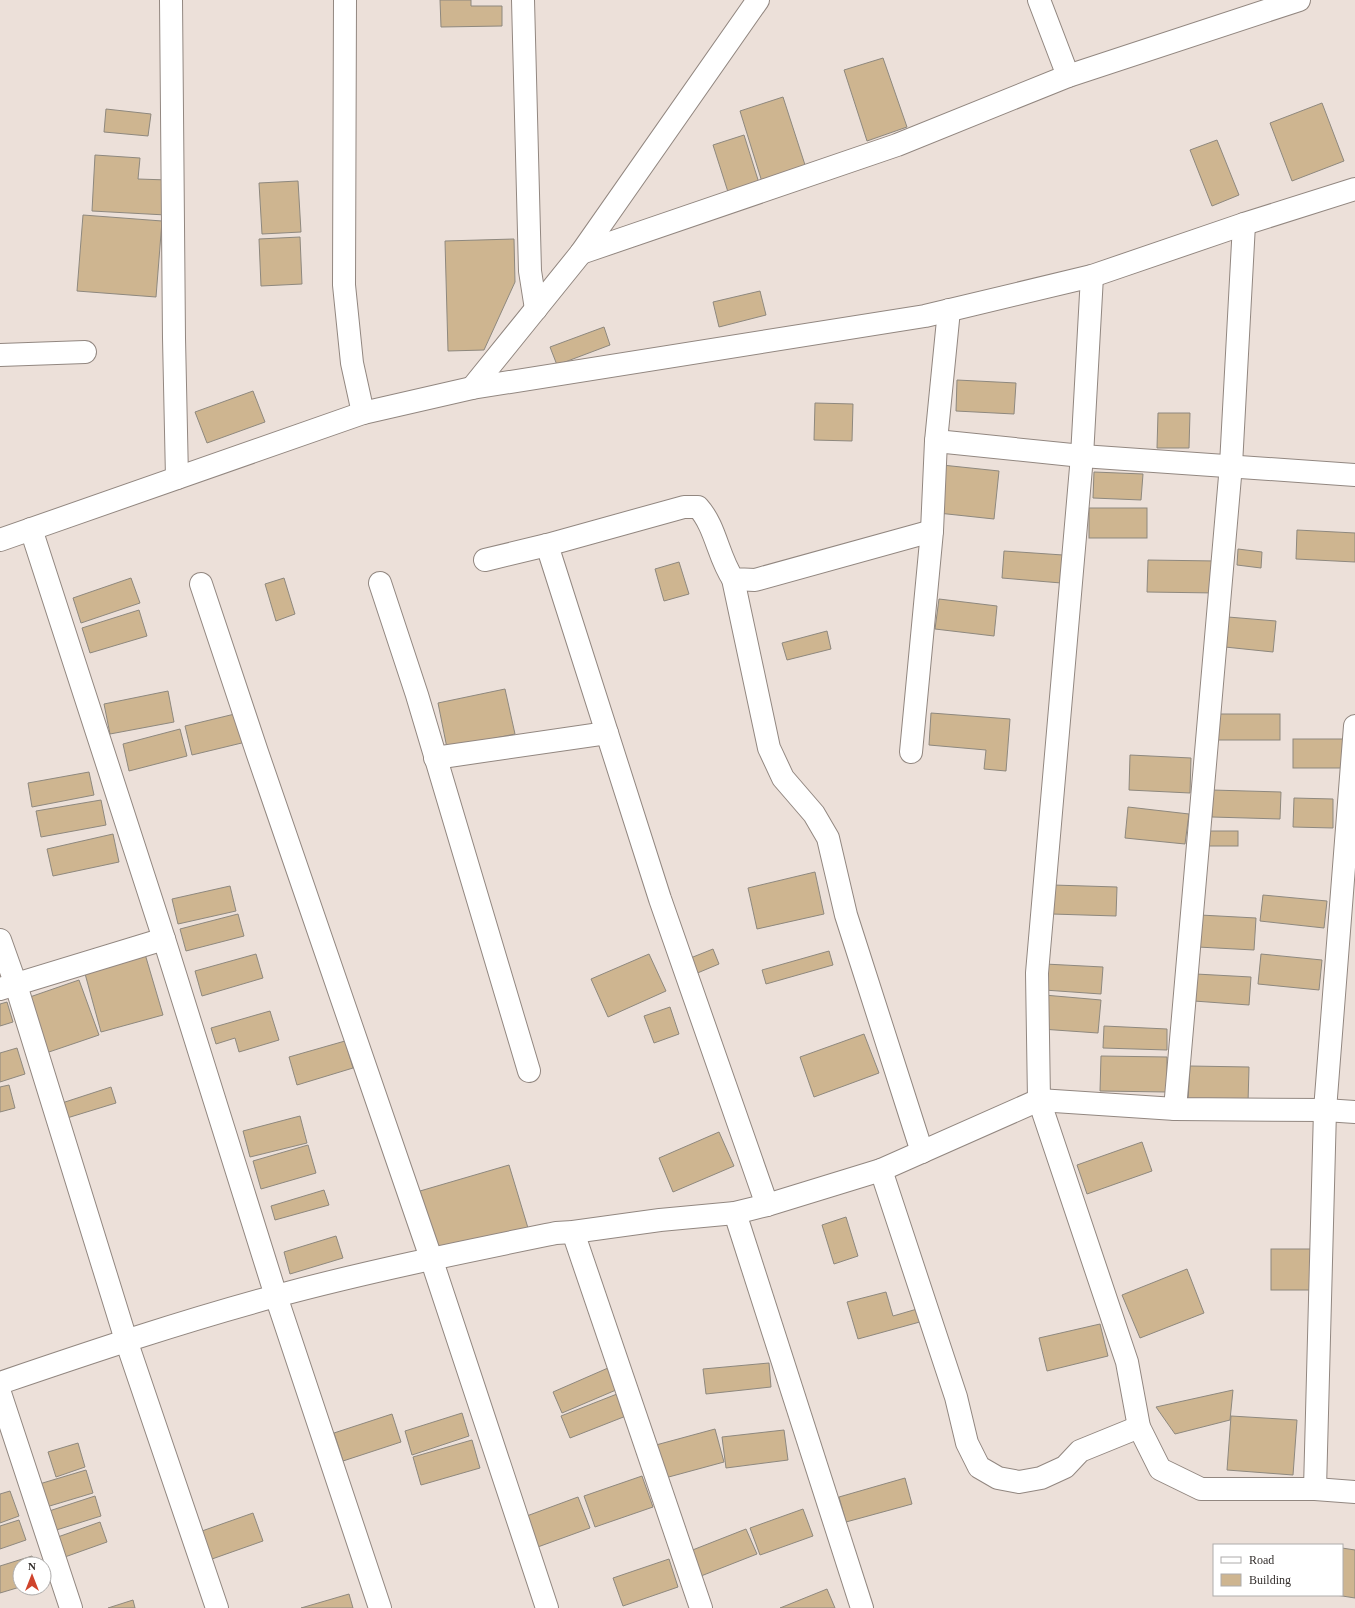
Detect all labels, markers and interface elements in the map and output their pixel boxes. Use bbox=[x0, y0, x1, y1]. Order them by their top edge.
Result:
legend bbox=[1213, 1544, 1343, 1596]
text: Road bbox=[1249, 1553, 1274, 1567]
north arrow bbox=[12, 1556, 52, 1596]
text: N bbox=[28, 1560, 36, 1572]
text: Building bbox=[1249, 1573, 1291, 1587]

